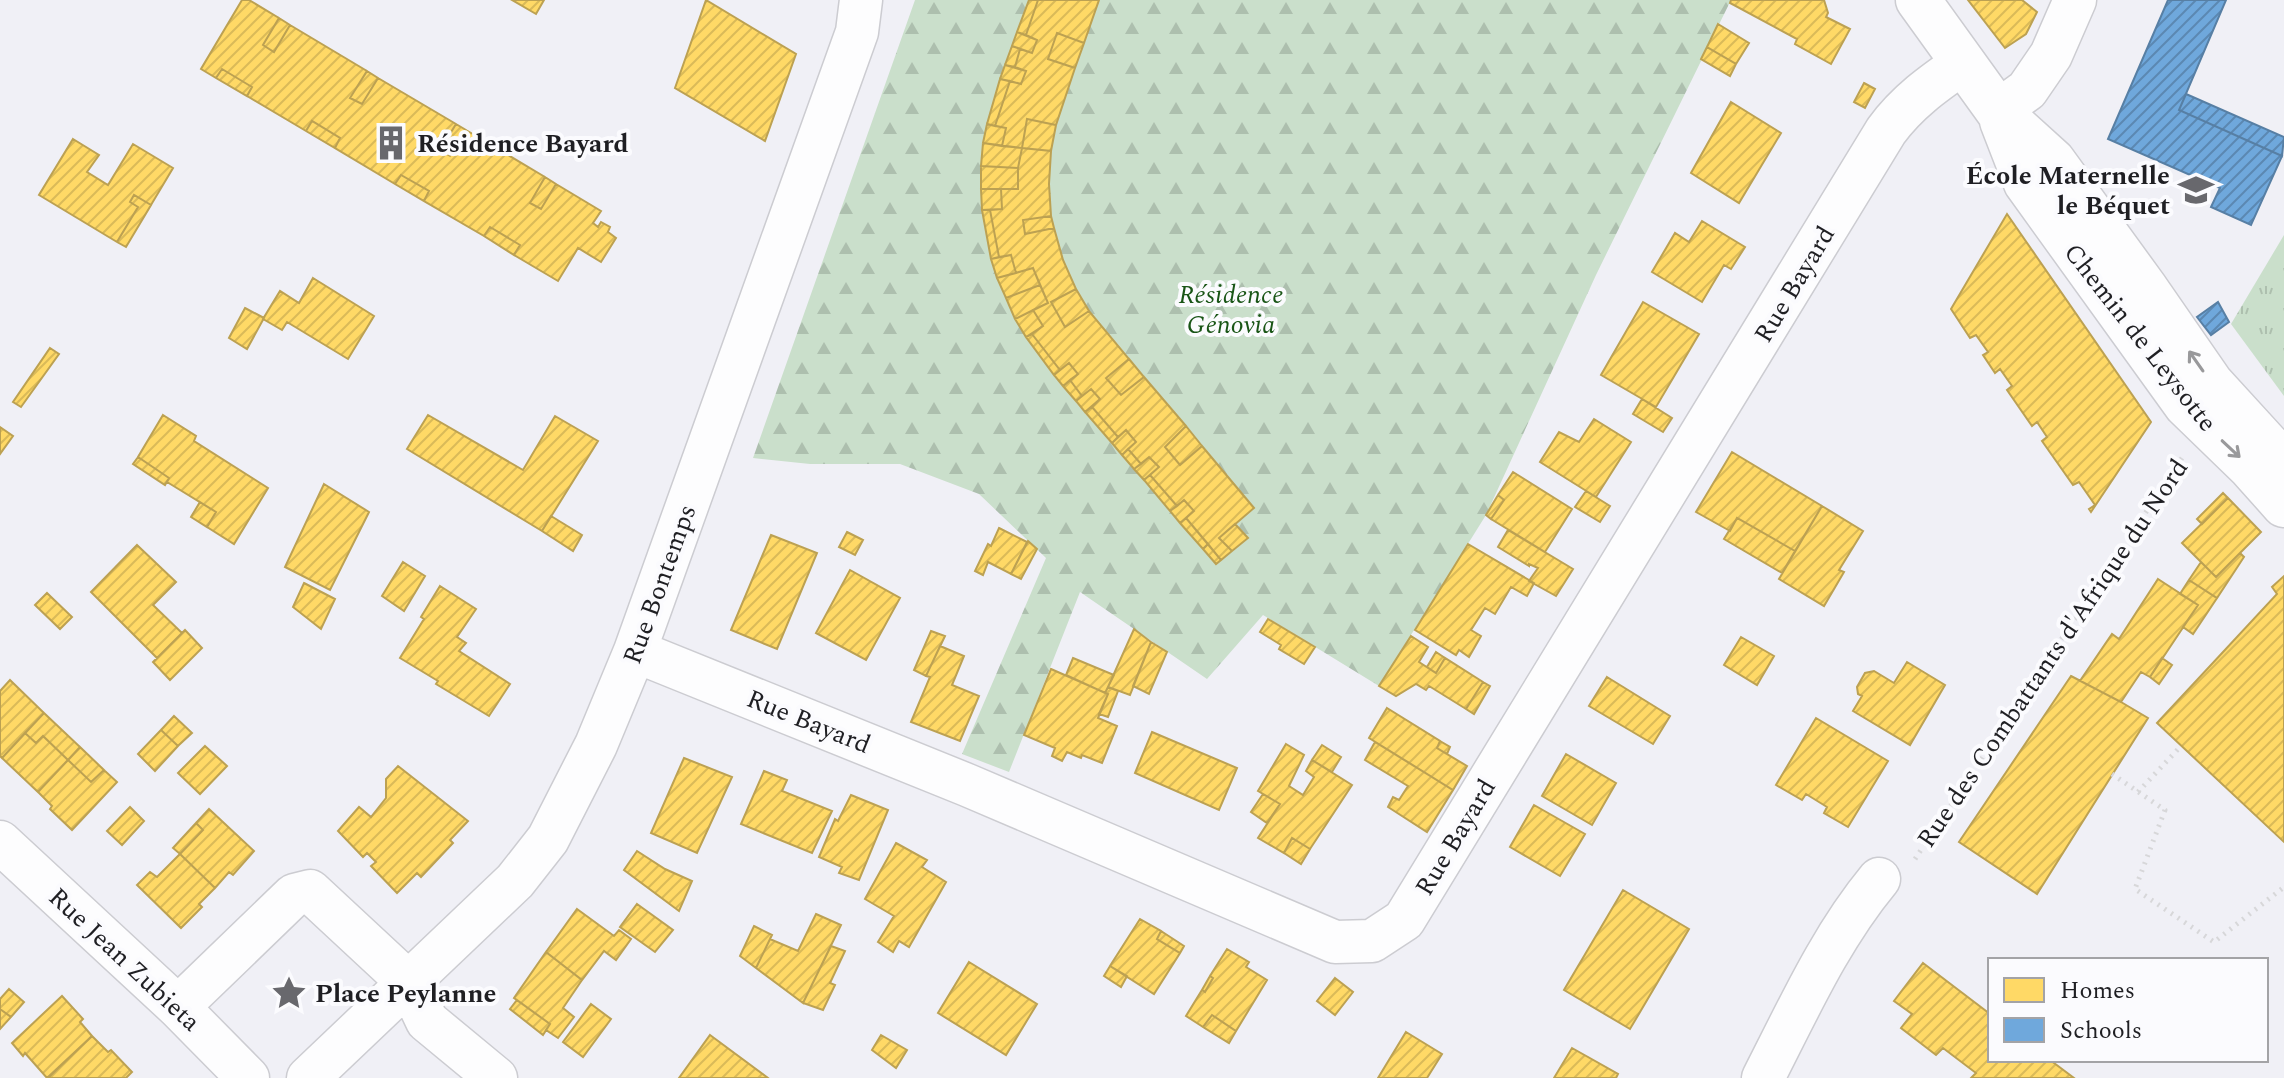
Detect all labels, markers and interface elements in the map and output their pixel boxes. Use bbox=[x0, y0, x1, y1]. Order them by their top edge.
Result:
building icon: Résidence Bayard bbox=[372, 124, 410, 162]
place label: Résidence Bayard bbox=[417, 124, 629, 164]
place label: École Maternelle le Béquet bbox=[1966, 156, 2170, 226]
school or university icon: École Maternelle le Béquet bbox=[2177, 171, 2215, 209]
street label: Rue Bayard bbox=[1744, 218, 1846, 351]
street label: Chemin de Leysotte bbox=[2054, 235, 2227, 441]
park label: Résidence Génovia bbox=[1179, 275, 1283, 345]
one-way arrow bbox=[2188, 351, 2204, 373]
one-way arrow bbox=[2221, 440, 2241, 459]
street label: Rue des Combattants d'Afrique du Nord bbox=[1907, 451, 2199, 856]
street label: Rue Bontemps bbox=[612, 499, 707, 670]
street label: Rue Bayard bbox=[741, 679, 877, 765]
street label: Rue Bayard bbox=[1405, 771, 1507, 904]
street label: Rue Jean Zubieta bbox=[39, 878, 210, 1041]
legend bbox=[1988, 958, 2268, 1062]
text: Homes bbox=[2060, 973, 2135, 1009]
place icon: Place Peylanne bbox=[270, 974, 308, 1012]
place label: Place Peylanne bbox=[315, 974, 496, 1014]
text: Schools bbox=[2060, 1013, 2142, 1049]

